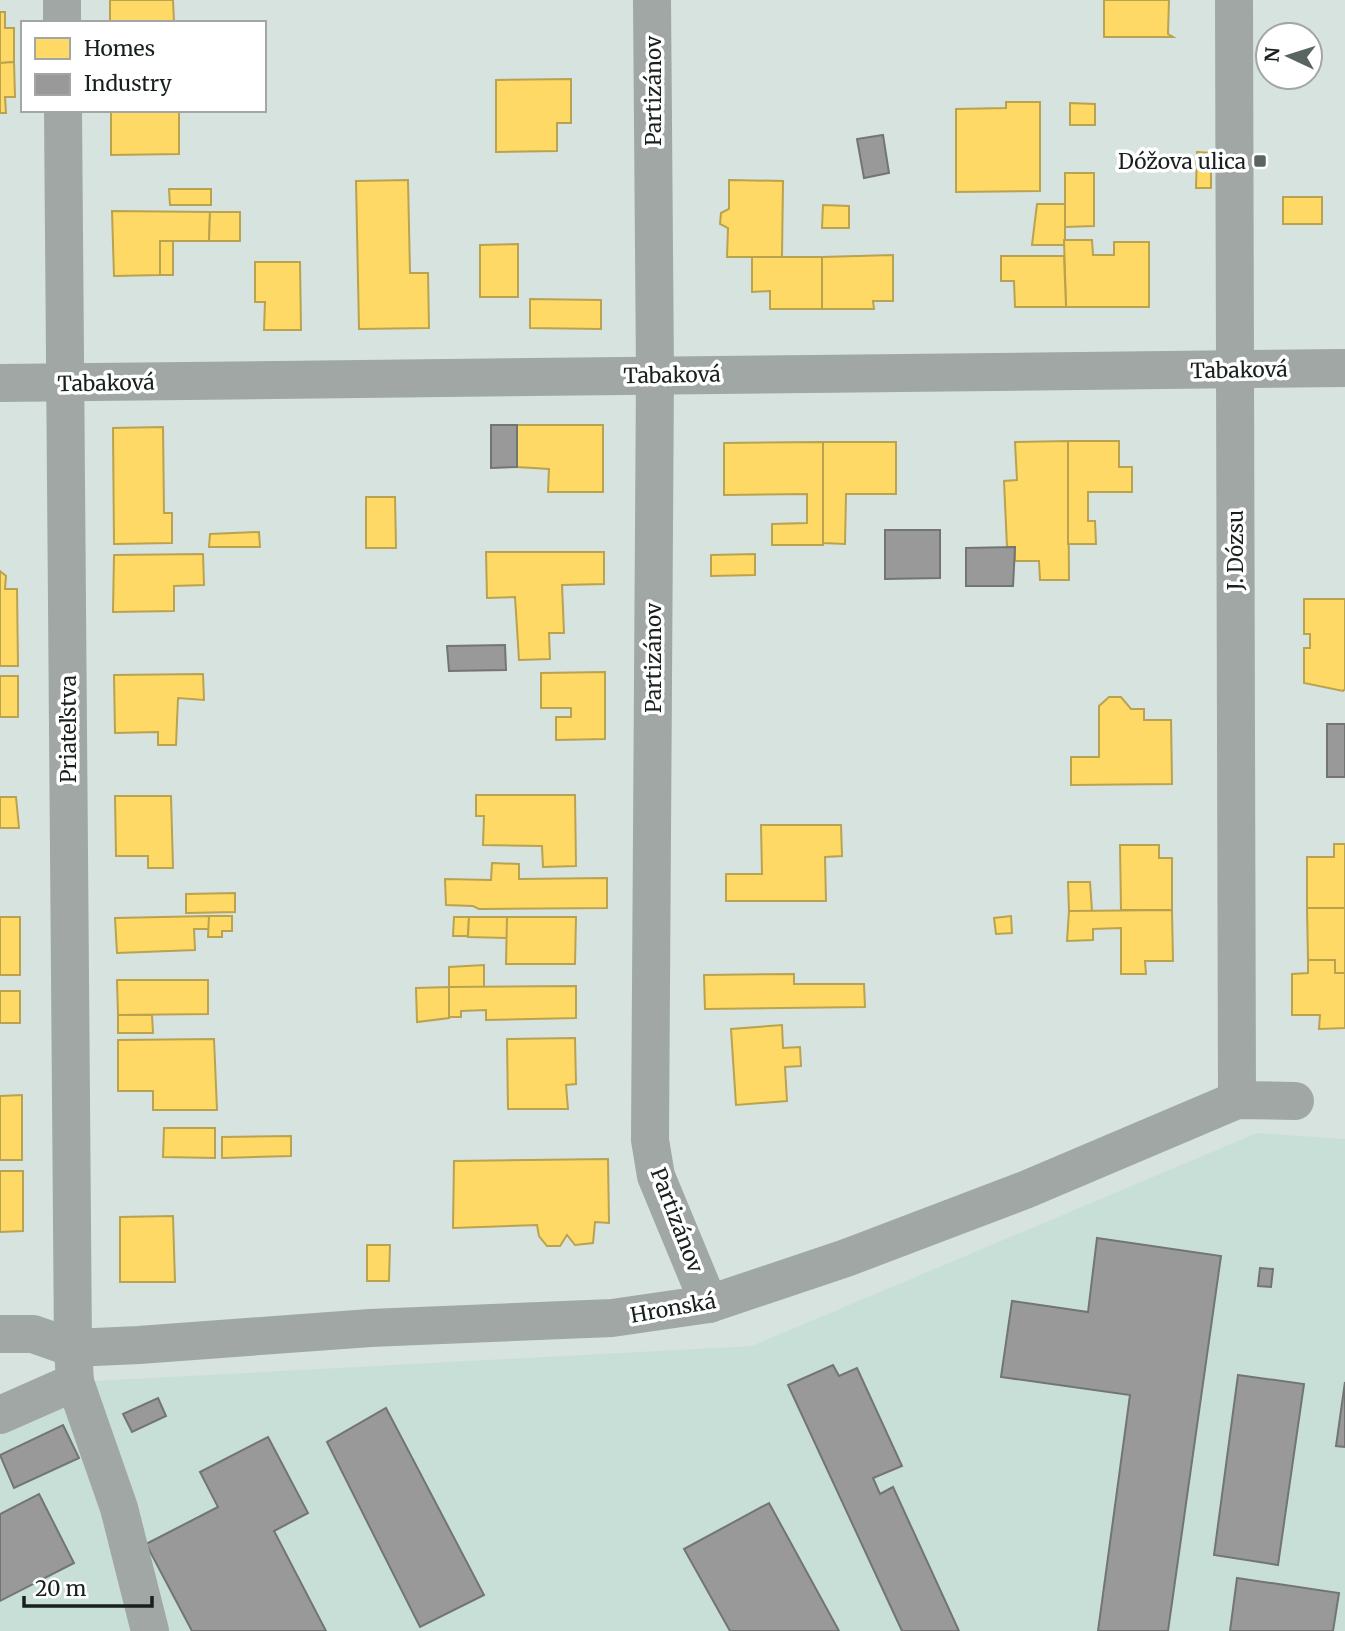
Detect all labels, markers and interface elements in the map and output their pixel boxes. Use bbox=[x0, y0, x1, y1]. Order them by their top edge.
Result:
legend bbox=[21, 21, 266, 112]
north arrow bbox=[1254, 21, 1324, 91]
text: Homes bbox=[84, 35, 155, 62]
street label: Partizánov bbox=[640, 35, 667, 146]
text: N bbox=[1260, 46, 1285, 63]
text: Industry bbox=[84, 70, 173, 97]
place label: Dóžova ulica bbox=[1118, 148, 1246, 175]
marker: Dóžova ulica bbox=[1252, 153, 1268, 169]
street label: Tabaková bbox=[1190, 356, 1288, 384]
street label: Tabaková bbox=[623, 361, 721, 389]
street label: Tabaková bbox=[57, 369, 155, 397]
street label: J. Dózsu bbox=[1222, 510, 1249, 591]
street label: Partizánov bbox=[640, 602, 667, 713]
street label: Priateľstva bbox=[55, 675, 82, 783]
street label: Partizánov bbox=[645, 1164, 710, 1277]
street label: Hronská bbox=[628, 1287, 718, 1329]
scale bar bbox=[24, 1564, 152, 1608]
text: 20 m bbox=[35, 1575, 87, 1602]

